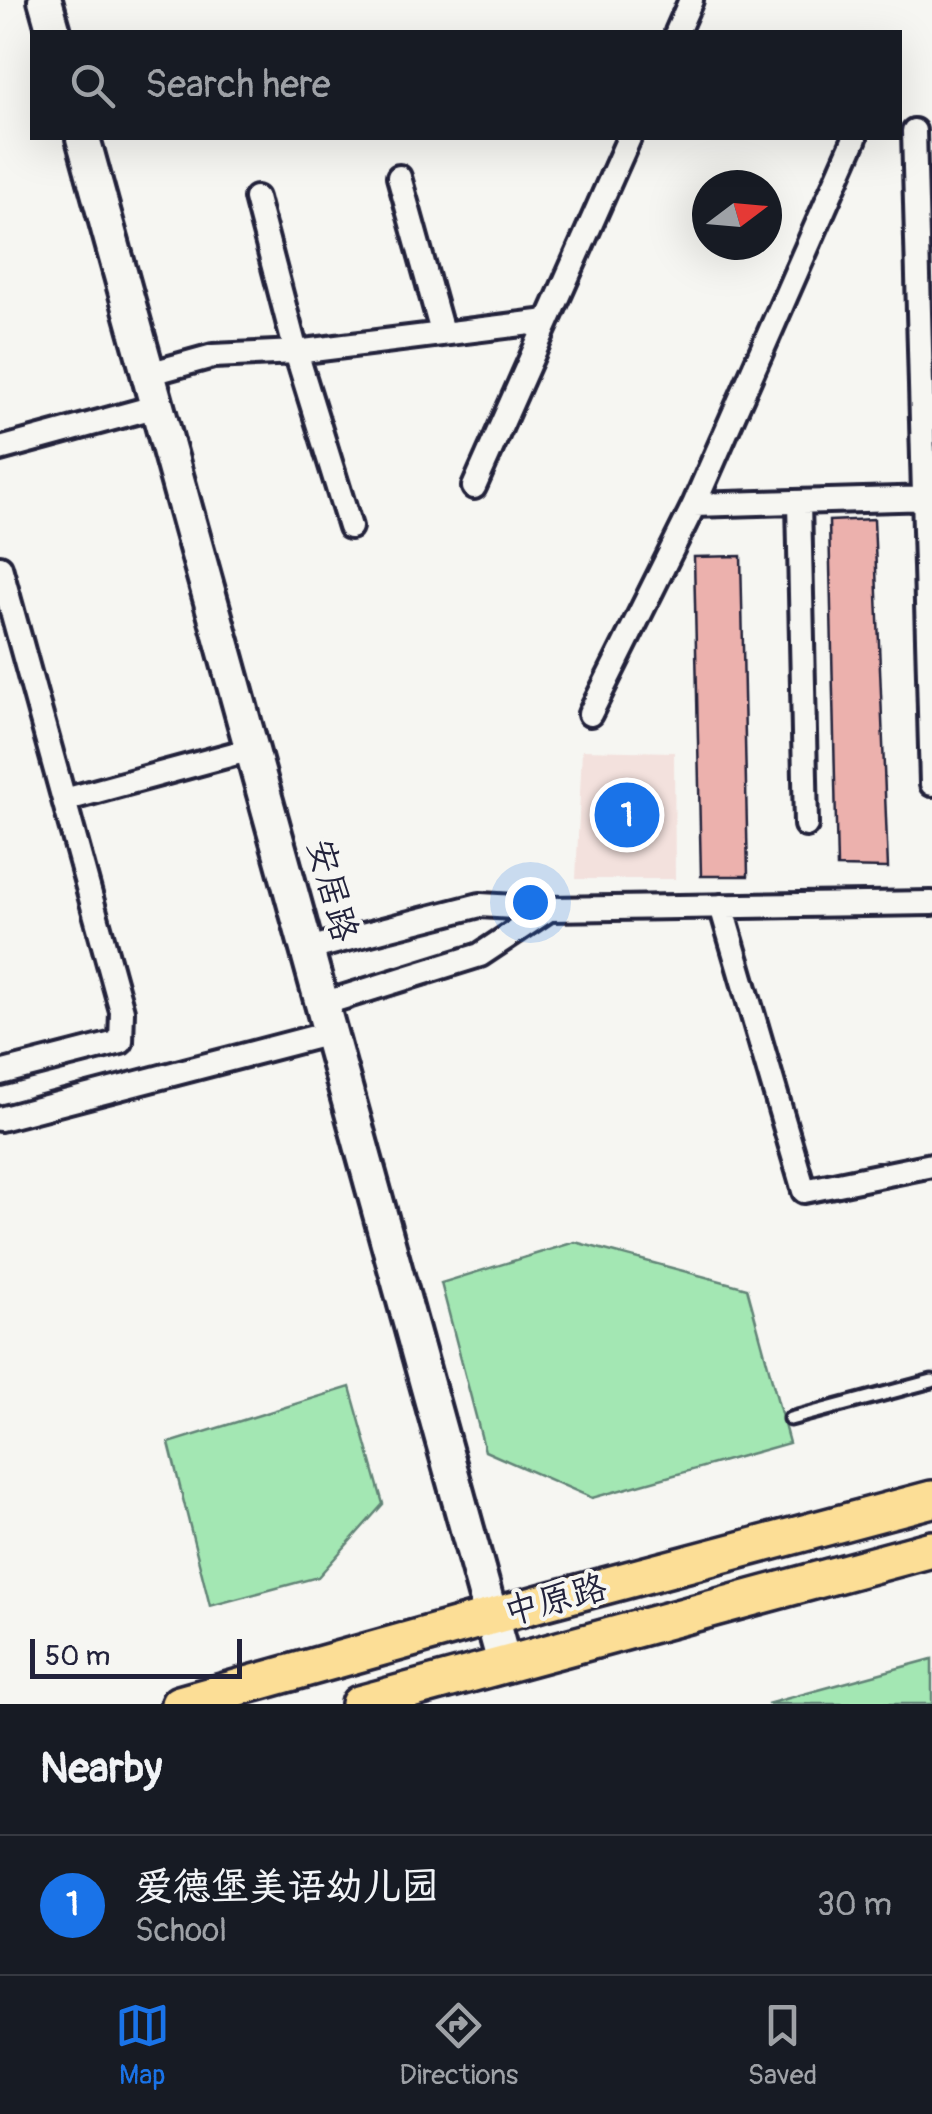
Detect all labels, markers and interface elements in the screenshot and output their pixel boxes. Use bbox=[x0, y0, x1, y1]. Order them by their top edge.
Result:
search box bbox=[30, 30, 902, 140]
icon: search bbox=[65, 58, 120, 113]
text: Search here bbox=[145, 61, 331, 109]
north arrow bbox=[692, 170, 782, 260]
pin: 1 bbox=[594, 778, 660, 852]
street label: 安居路 bbox=[297, 834, 367, 947]
your location bbox=[505, 877, 556, 928]
street label: 中原路 bbox=[499, 1565, 612, 1635]
scale bar bbox=[30, 1634, 242, 1678]
text: 50 m bbox=[45, 1639, 110, 1674]
text: Nearby bbox=[40, 1743, 162, 1795]
text: 爱德堡美语幼儿园 bbox=[135, 1863, 439, 1911]
text: 1 bbox=[66, 1885, 79, 1925]
text: 30 m bbox=[817, 1885, 892, 1925]
text: School bbox=[135, 1911, 227, 1951]
tab: Map bbox=[115, 1998, 170, 2093]
tab: Directions bbox=[399, 1998, 518, 2093]
tab: Saved bbox=[748, 1998, 817, 2093]

